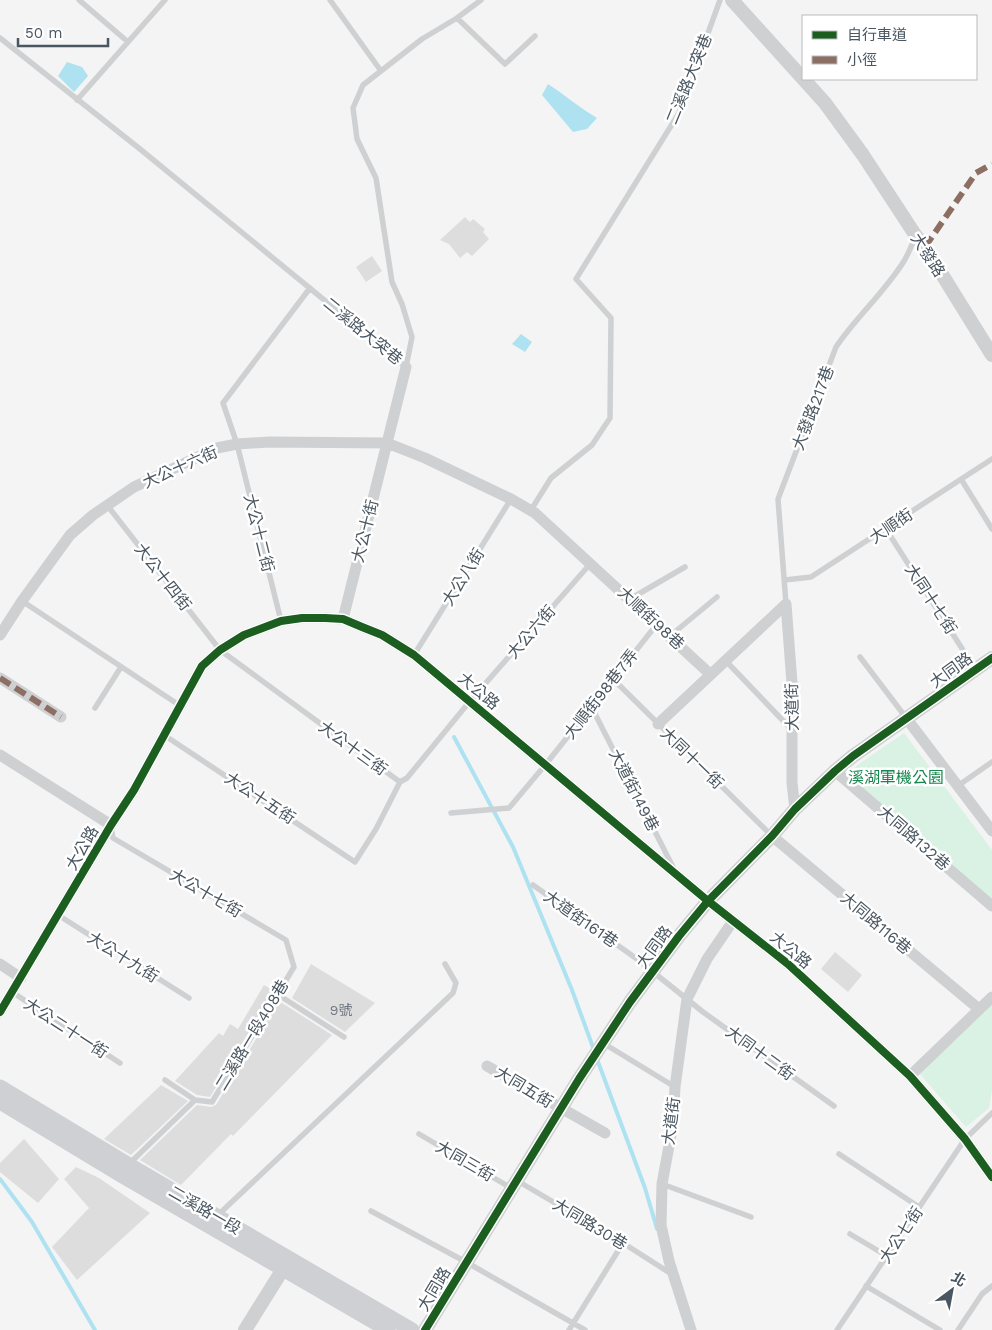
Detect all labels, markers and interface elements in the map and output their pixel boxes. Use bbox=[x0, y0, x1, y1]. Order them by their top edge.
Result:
scale bar bbox=[18, 15, 108, 47]
legend bbox=[802, 15, 977, 80]
text: 50 m bbox=[25, 24, 62, 42]
text: 自行車道 bbox=[847, 26, 907, 44]
street label: 二溪路大突巷 bbox=[662, 31, 716, 127]
text: 小徑 bbox=[847, 51, 877, 69]
street label: 大發路 bbox=[907, 230, 949, 280]
street label: 二溪路大突巷 bbox=[320, 293, 406, 369]
street label: 大發路217巷 bbox=[788, 363, 838, 453]
street label: 大公十六街 bbox=[140, 442, 220, 492]
street label: 大公十二街 bbox=[240, 492, 278, 574]
street label: 大公十街 bbox=[348, 498, 382, 564]
street label: 大順街 bbox=[866, 505, 916, 547]
street label: 大公十四街 bbox=[131, 540, 195, 614]
street label: 大公八街 bbox=[438, 545, 488, 609]
street label: 大同十七街 bbox=[901, 560, 961, 638]
street label: 大順街98巷 bbox=[614, 582, 688, 654]
street label: 大公六街 bbox=[503, 602, 559, 662]
street label: 大順街98巷7弄 bbox=[560, 645, 642, 743]
street label: 大同路 bbox=[926, 648, 976, 692]
street label: 大公路 bbox=[455, 668, 503, 714]
street label: 大道街 bbox=[782, 683, 802, 731]
street label: 大公十三街 bbox=[315, 717, 391, 779]
street label: 大同十一街 bbox=[657, 723, 727, 793]
street label: 大道街149巷 bbox=[605, 746, 663, 834]
street label: 大公十五街 bbox=[221, 768, 299, 828]
park label: 溪湖軍機公園 bbox=[848, 768, 944, 787]
street label: 大同路132巷 bbox=[874, 802, 954, 874]
street label: 大公路 bbox=[62, 822, 102, 874]
street label: 大公十七街 bbox=[167, 865, 245, 921]
street label: 大道街161巷 bbox=[540, 886, 622, 952]
street label: 大同路116巷 bbox=[837, 888, 915, 958]
street label: 大同路 bbox=[632, 922, 676, 972]
street label: 大公路 bbox=[767, 927, 815, 973]
street label: 大公十九街 bbox=[84, 928, 162, 986]
street label: 二溪路一段408巷 bbox=[212, 976, 292, 1094]
street label: 大公二十一街 bbox=[21, 994, 111, 1062]
house number: 9號 bbox=[330, 1002, 352, 1018]
street label: 大同十二街 bbox=[722, 1022, 798, 1084]
street label: 大同五街 bbox=[492, 1062, 556, 1112]
street label: 大道街 bbox=[659, 1096, 683, 1146]
street label: 大同三街 bbox=[433, 1137, 497, 1185]
street label: 二溪路一段 bbox=[166, 1182, 244, 1238]
street label: 大同路30巷 bbox=[549, 1194, 631, 1254]
street label: 大公七街 bbox=[875, 1203, 927, 1267]
street label: 大同路 bbox=[413, 1264, 455, 1314]
north arrow bbox=[927, 1265, 977, 1315]
text: 北 bbox=[949, 1268, 969, 1289]

